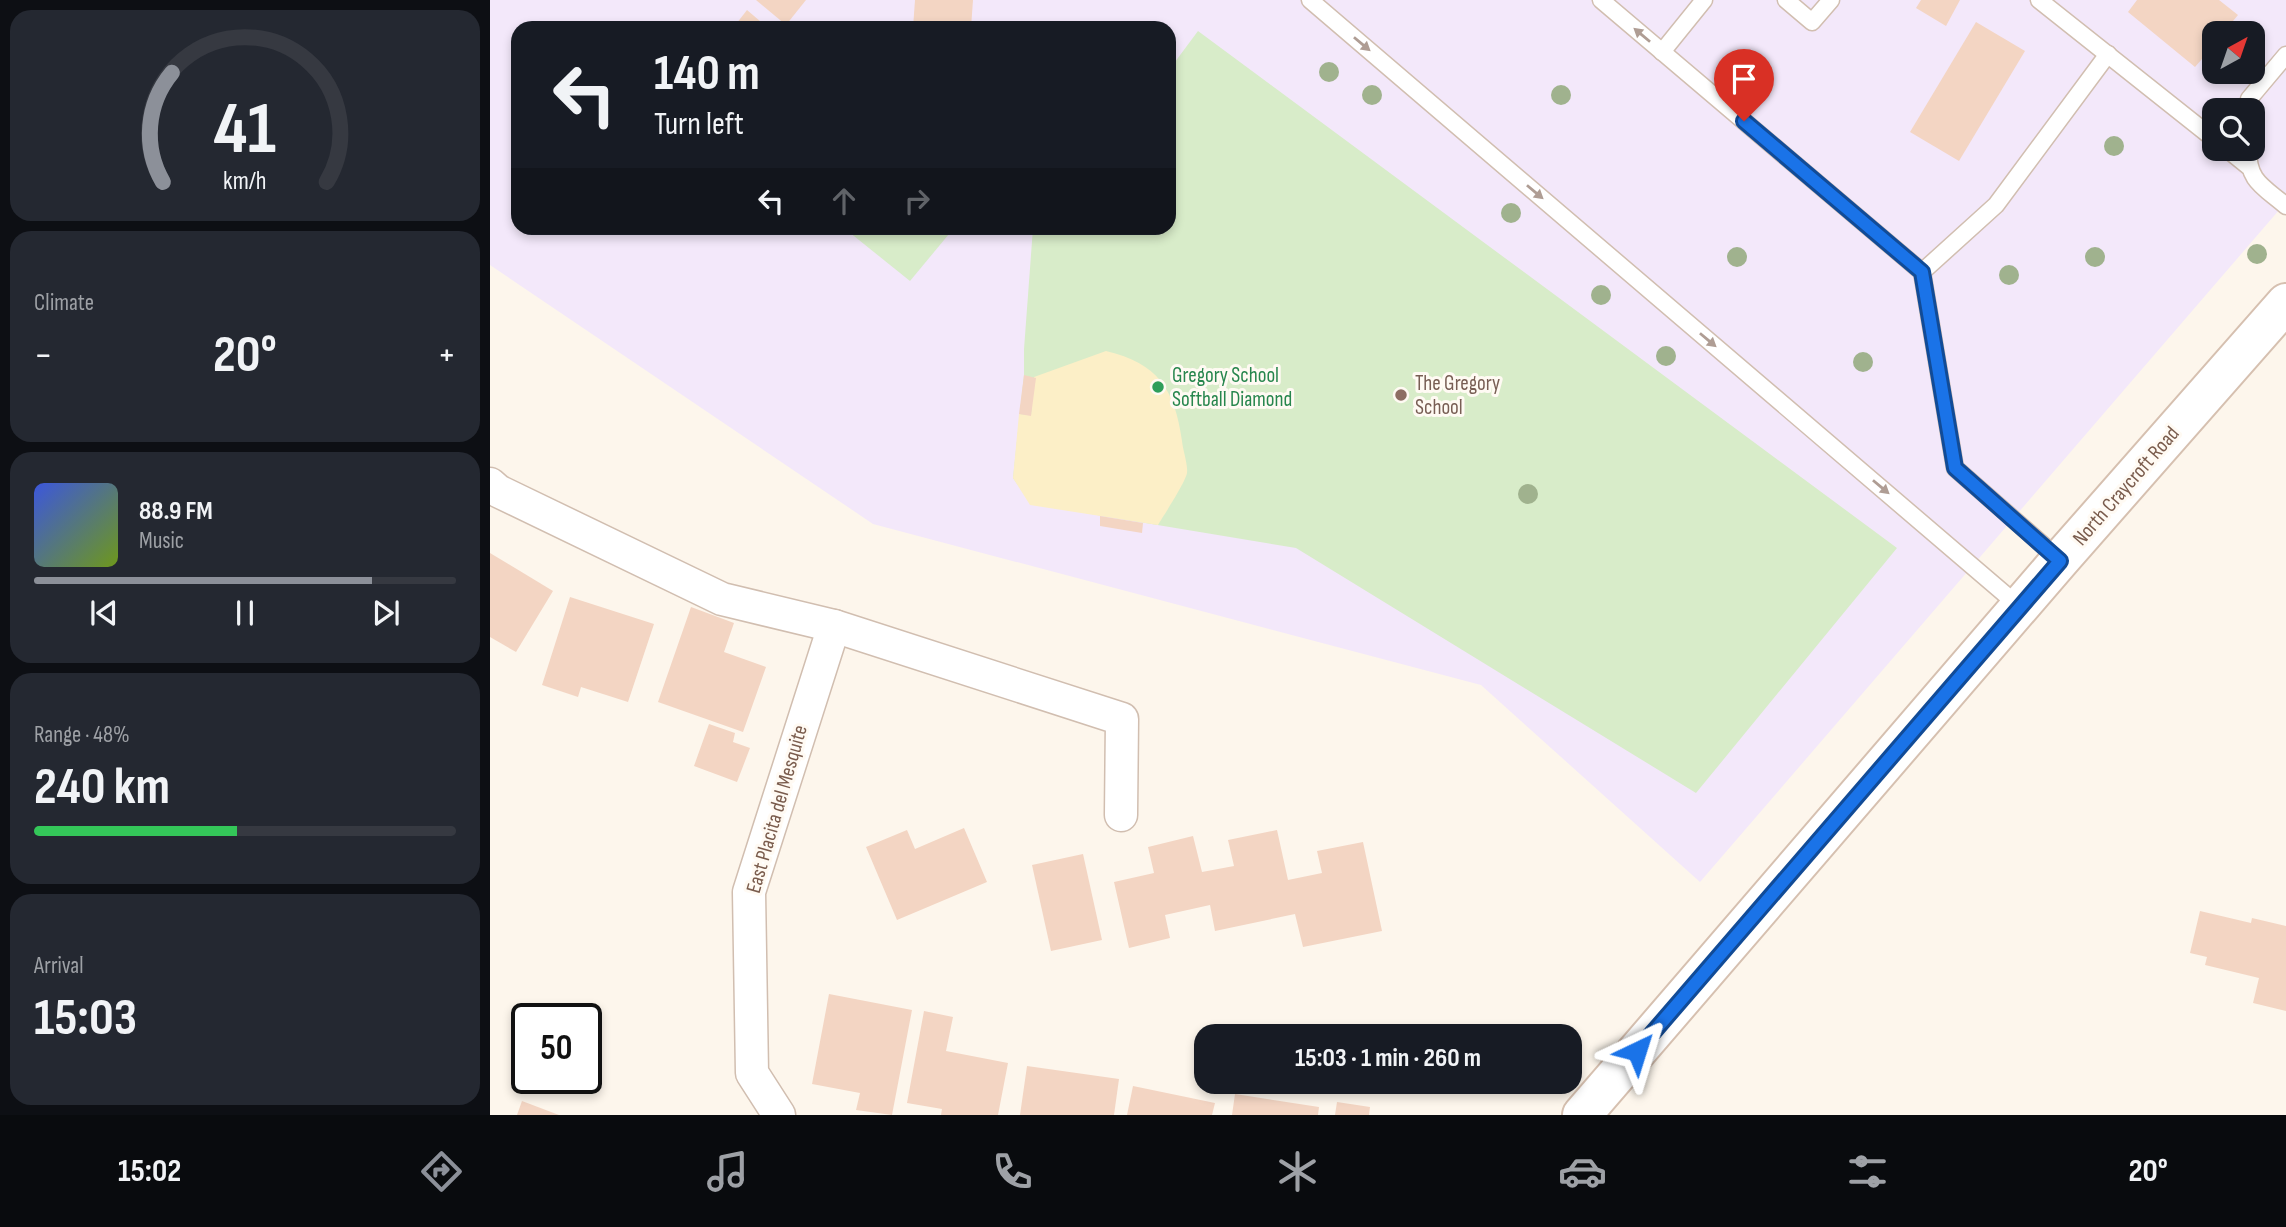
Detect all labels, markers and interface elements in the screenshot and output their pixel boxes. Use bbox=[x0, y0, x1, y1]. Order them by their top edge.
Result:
north arrow bbox=[2202, 21, 2264, 84]
map controls bbox=[2202, 21, 2265, 161]
one-way arrow bbox=[1633, 27, 1651, 43]
one-way arrow bbox=[1353, 36, 1370, 51]
text: 140 m bbox=[654, 45, 760, 104]
icon: left bbox=[539, 49, 630, 140]
pin bbox=[1714, 49, 1774, 121]
icon: arrive bbox=[1725, 60, 1763, 98]
text: 41 bbox=[214, 86, 276, 174]
button: search bbox=[2202, 98, 2265, 161]
text: Turn left bbox=[654, 105, 744, 144]
text: km/h bbox=[223, 165, 267, 196]
icon: left bbox=[752, 182, 790, 220]
icon: ahead bbox=[825, 182, 863, 220]
icon: right bbox=[898, 182, 936, 220]
one-way arrow bbox=[1526, 184, 1544, 200]
text: Climate bbox=[34, 289, 94, 317]
text: 20° bbox=[213, 324, 277, 387]
one-way arrow bbox=[1699, 332, 1716, 347]
text: − bbox=[34, 333, 53, 378]
text: + bbox=[437, 333, 456, 378]
place label: Gregory School Softball Diamond bbox=[1172, 363, 1292, 412]
place label: The Gregory School bbox=[1415, 371, 1500, 420]
marker: Gregory School Softball Diamond bbox=[1150, 379, 1166, 395]
marker: The Gregory School bbox=[1393, 387, 1409, 403]
street label: North Craycroft Road bbox=[2068, 421, 2184, 551]
one-way arrow bbox=[1872, 479, 1890, 495]
text: 88.9 FM bbox=[139, 496, 213, 527]
text: Music bbox=[139, 527, 184, 555]
icon: previous bbox=[85, 594, 123, 632]
icon: pause bbox=[226, 594, 264, 632]
icon: next bbox=[367, 594, 405, 632]
text: Range · 48% bbox=[34, 721, 130, 749]
street label: East Placita del Mesquite bbox=[741, 722, 813, 896]
text: 240 km bbox=[34, 756, 170, 819]
text: Arrival bbox=[34, 952, 83, 980]
text: 15:03 bbox=[34, 987, 137, 1050]
speed limit sign: 50 bbox=[511, 1003, 602, 1094]
position arrow bbox=[1600, 1014, 1674, 1088]
text: 15:03 · 1 min · 260 m bbox=[1295, 1043, 1481, 1074]
icon: directions bbox=[417, 1147, 466, 1196]
icon: music bbox=[703, 1147, 752, 1196]
icon: phone bbox=[988, 1147, 1037, 1196]
icon: climate bbox=[1273, 1147, 1322, 1196]
icon: car bbox=[1558, 1147, 1607, 1196]
icon: filters bbox=[1843, 1147, 1892, 1196]
text: 15:02 bbox=[118, 1152, 181, 1191]
text: 20° bbox=[2129, 1152, 2168, 1191]

